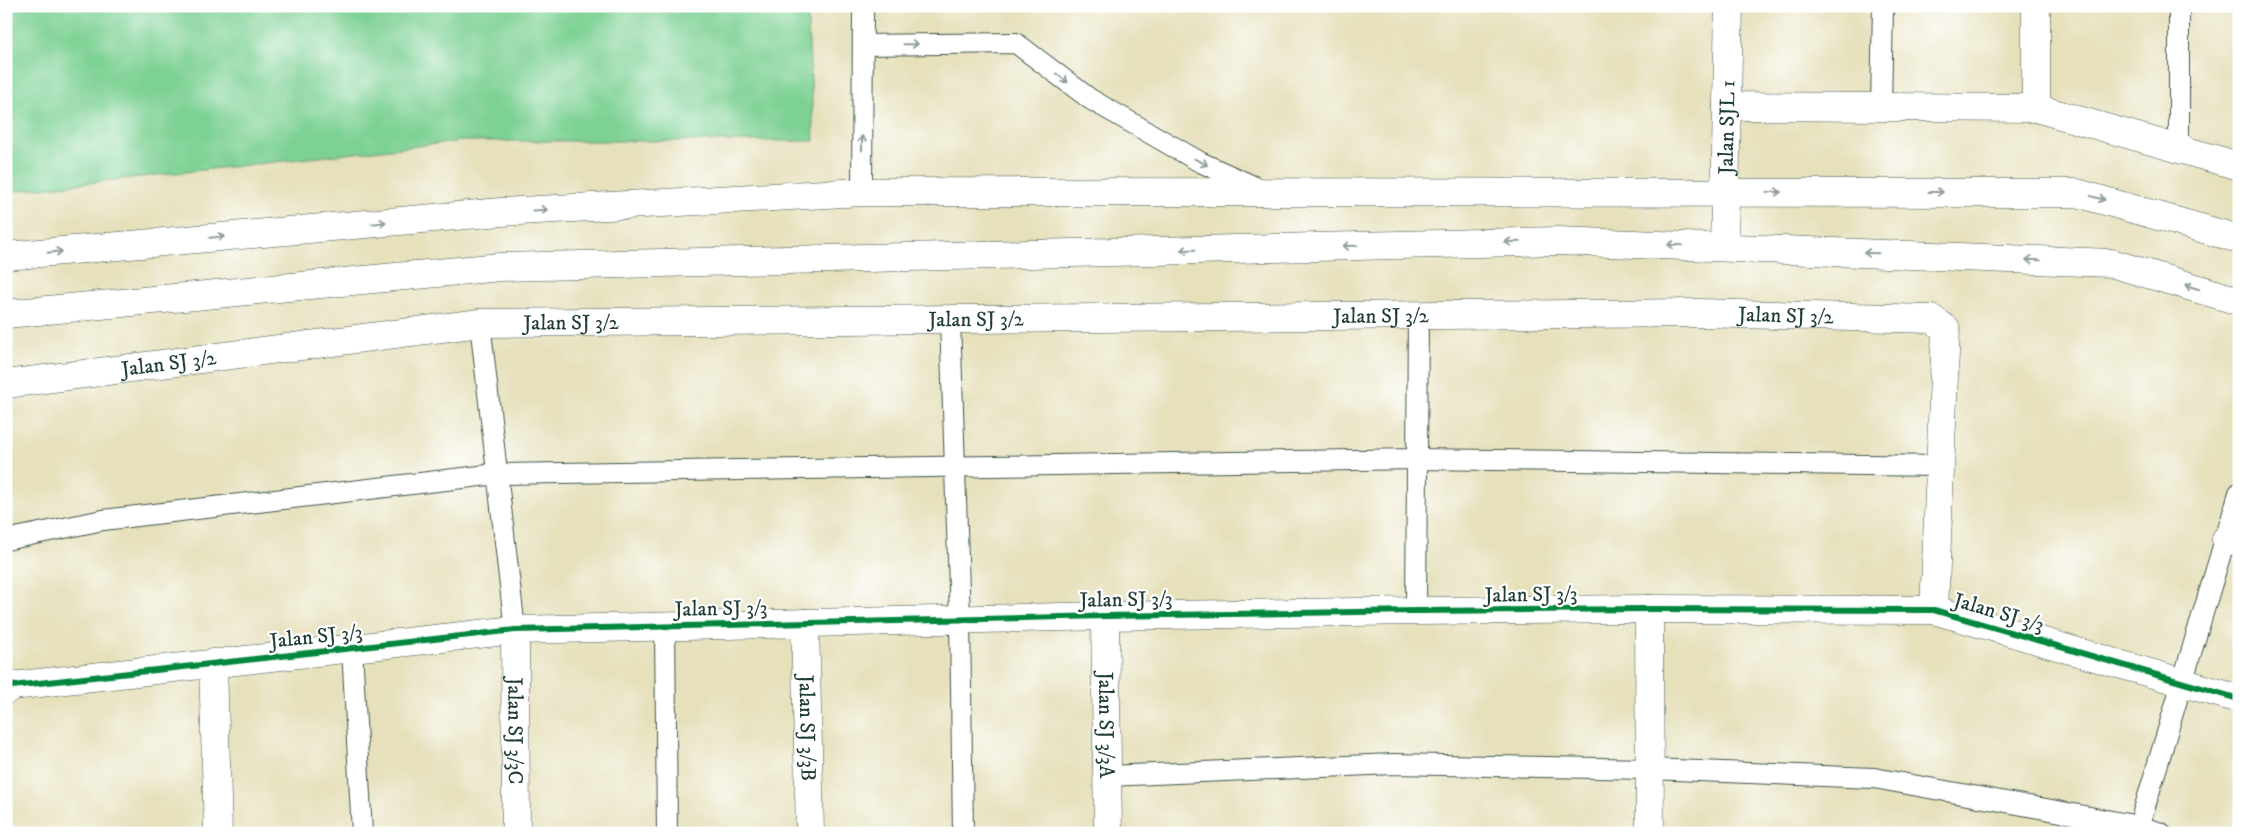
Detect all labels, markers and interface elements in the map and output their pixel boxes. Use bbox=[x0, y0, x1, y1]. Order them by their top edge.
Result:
one-way arrow bbox=[903, 39, 919, 49]
one-way arrow bbox=[1055, 72, 1068, 83]
street label: Jalan SJL 1 bbox=[1713, 80, 1741, 177]
one-way arrow bbox=[857, 135, 867, 152]
one-way arrow bbox=[1193, 158, 1208, 167]
one-way arrow bbox=[1765, 187, 1781, 197]
one-way arrow bbox=[1928, 187, 1944, 197]
one-way arrow bbox=[2089, 194, 2105, 204]
one-way arrow bbox=[532, 205, 548, 214]
one-way arrow bbox=[370, 218, 386, 227]
one-way arrow bbox=[208, 232, 224, 242]
one-way arrow bbox=[1505, 237, 1521, 247]
one-way arrow bbox=[1342, 241, 1358, 251]
one-way arrow bbox=[1667, 241, 1683, 250]
one-way arrow bbox=[1180, 245, 1196, 255]
one-way arrow bbox=[47, 247, 63, 256]
one-way arrow bbox=[1863, 249, 1879, 258]
one-way arrow bbox=[2025, 255, 2041, 264]
one-way arrow bbox=[2184, 282, 2200, 292]
street label: Jalan SJ 3/2 bbox=[1736, 302, 1835, 330]
street label: Jalan SJ 3/2 bbox=[1331, 303, 1430, 330]
street label: Jalan SJ 3/2 bbox=[926, 307, 1025, 333]
street label: Jalan SJ 3/2 bbox=[521, 310, 620, 337]
street label: Jalan SJ 3/2 bbox=[118, 345, 218, 383]
street label: Jalan SJ 3/3 bbox=[1482, 581, 1578, 609]
street label: Jalan SJ 3/3 bbox=[1077, 586, 1173, 614]
street label: Jalan SJ 3/3 bbox=[1949, 587, 2047, 638]
street label: Jalan SJ 3/3 bbox=[672, 595, 768, 623]
street label: Jalan SJ 3/3 bbox=[267, 619, 364, 655]
street label: Jalan SJ 3/3A bbox=[1092, 670, 1119, 779]
street label: Jalan SJ 3/3B bbox=[792, 673, 821, 781]
street label: Jalan SJ 3/3C bbox=[501, 675, 528, 785]

